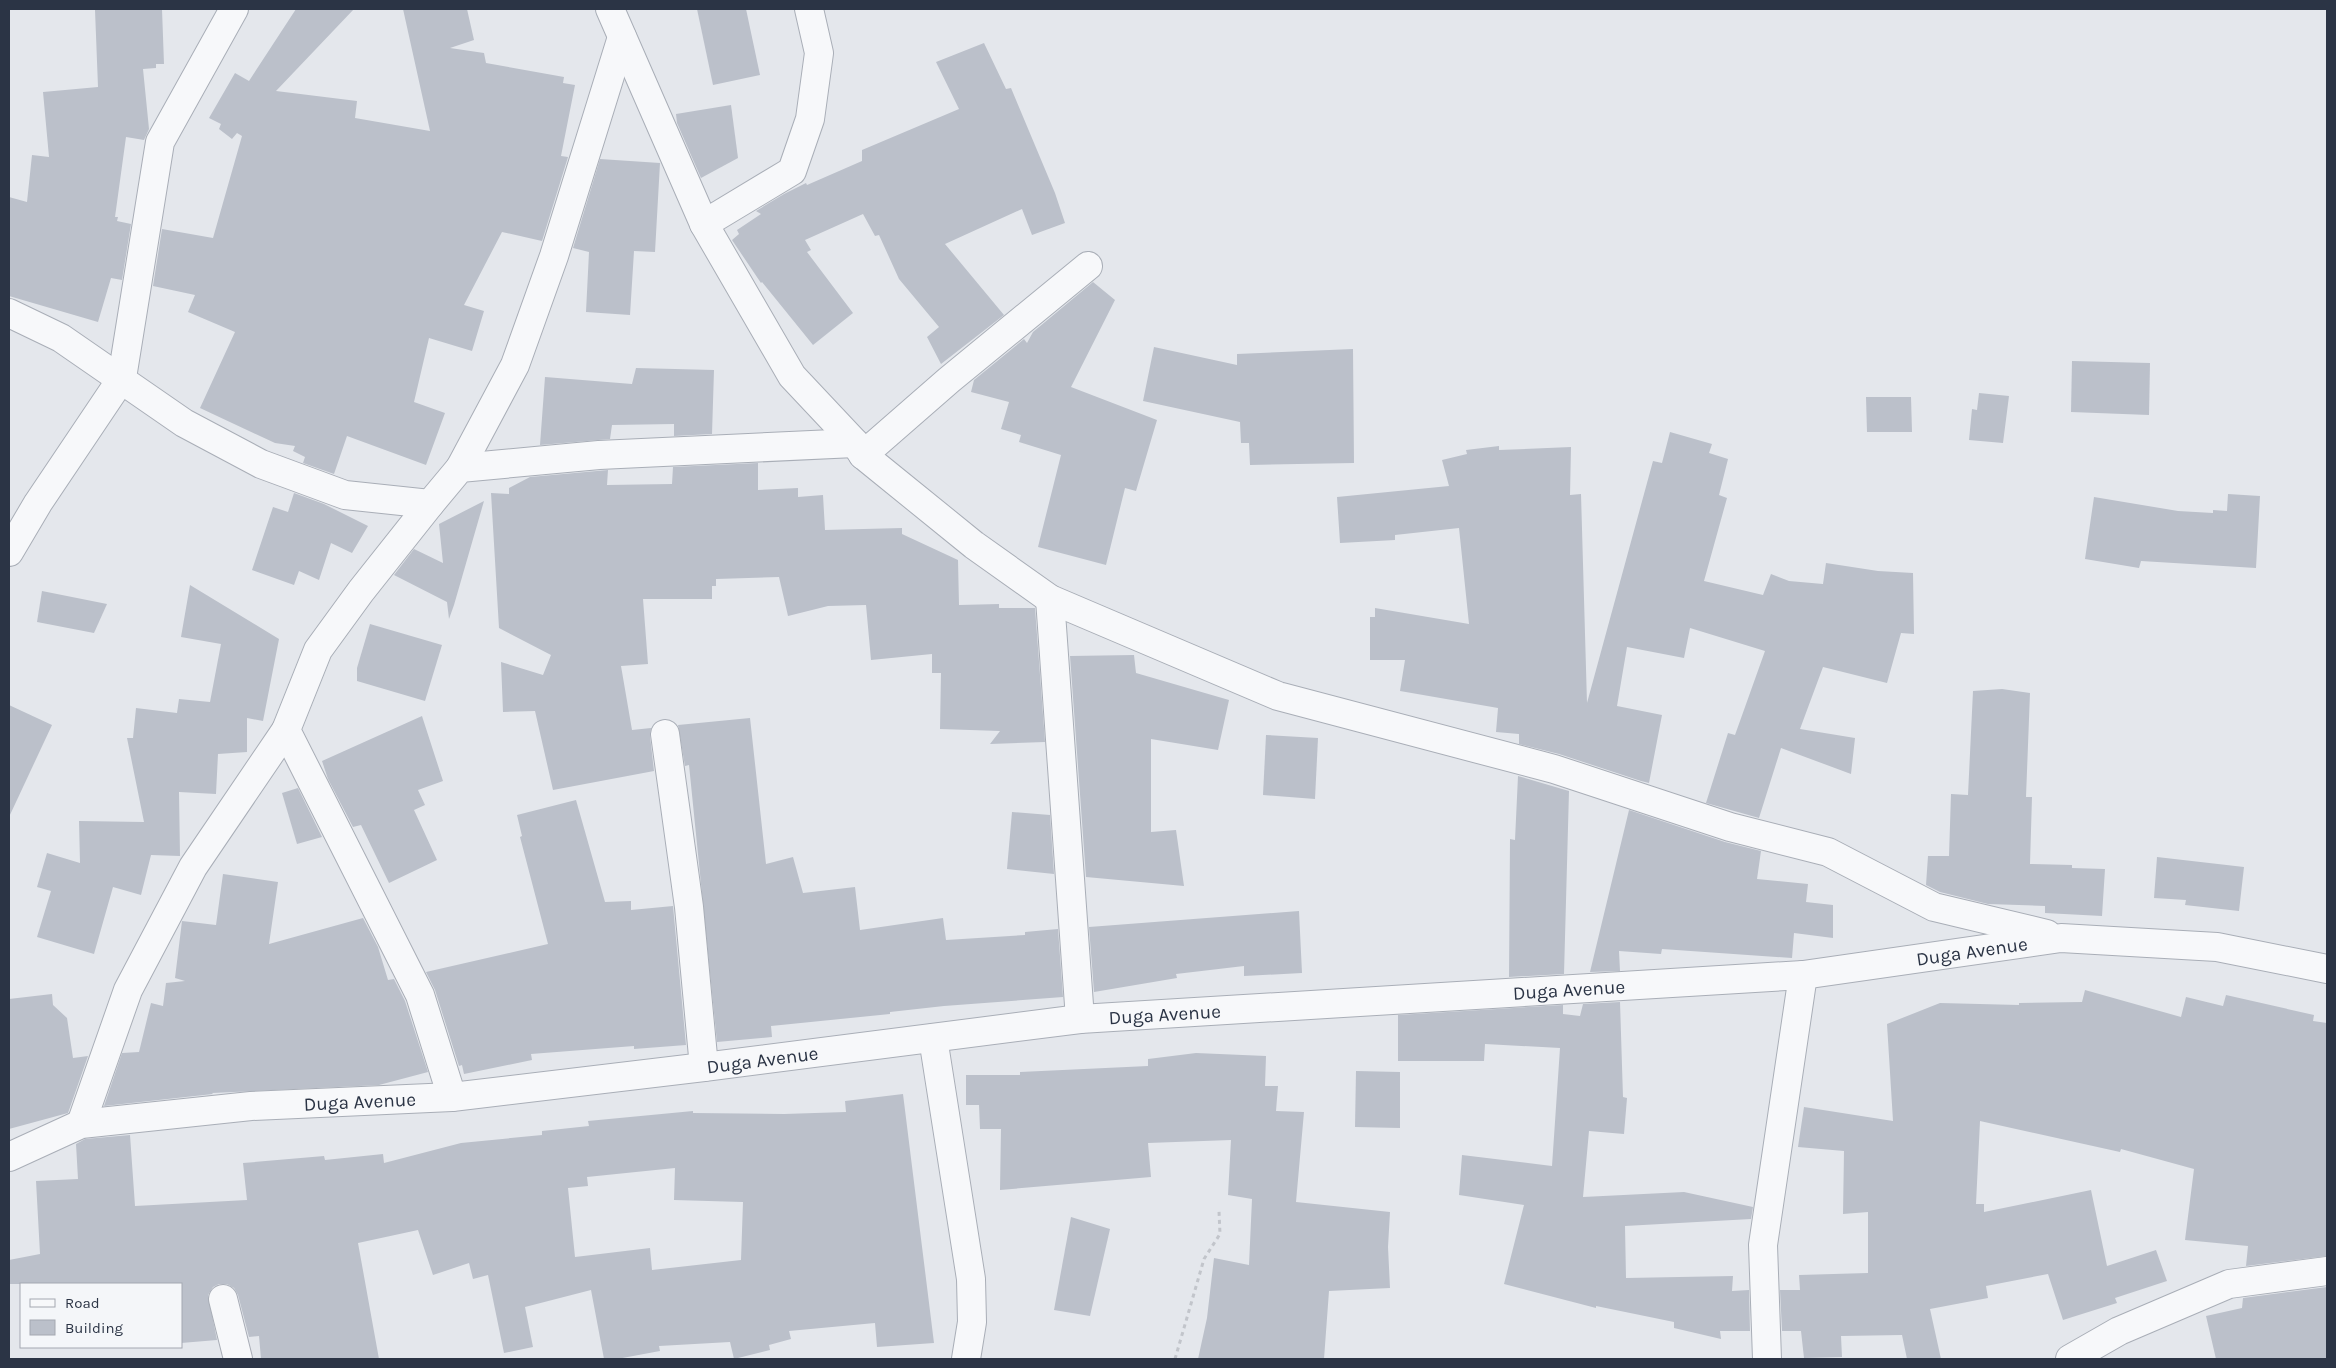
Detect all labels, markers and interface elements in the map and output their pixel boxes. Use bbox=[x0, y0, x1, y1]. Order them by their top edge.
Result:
street label: Duga Avenue bbox=[1915, 933, 2029, 971]
street label: Duga Avenue bbox=[1512, 976, 1626, 1005]
street label: Duga Avenue bbox=[1108, 1000, 1221, 1029]
street label: Duga Avenue bbox=[705, 1043, 820, 1079]
street label: Duga Avenue bbox=[303, 1089, 416, 1116]
legend bbox=[20, 1283, 182, 1348]
text: Road bbox=[65, 1294, 100, 1312]
text: Building bbox=[65, 1319, 123, 1337]

